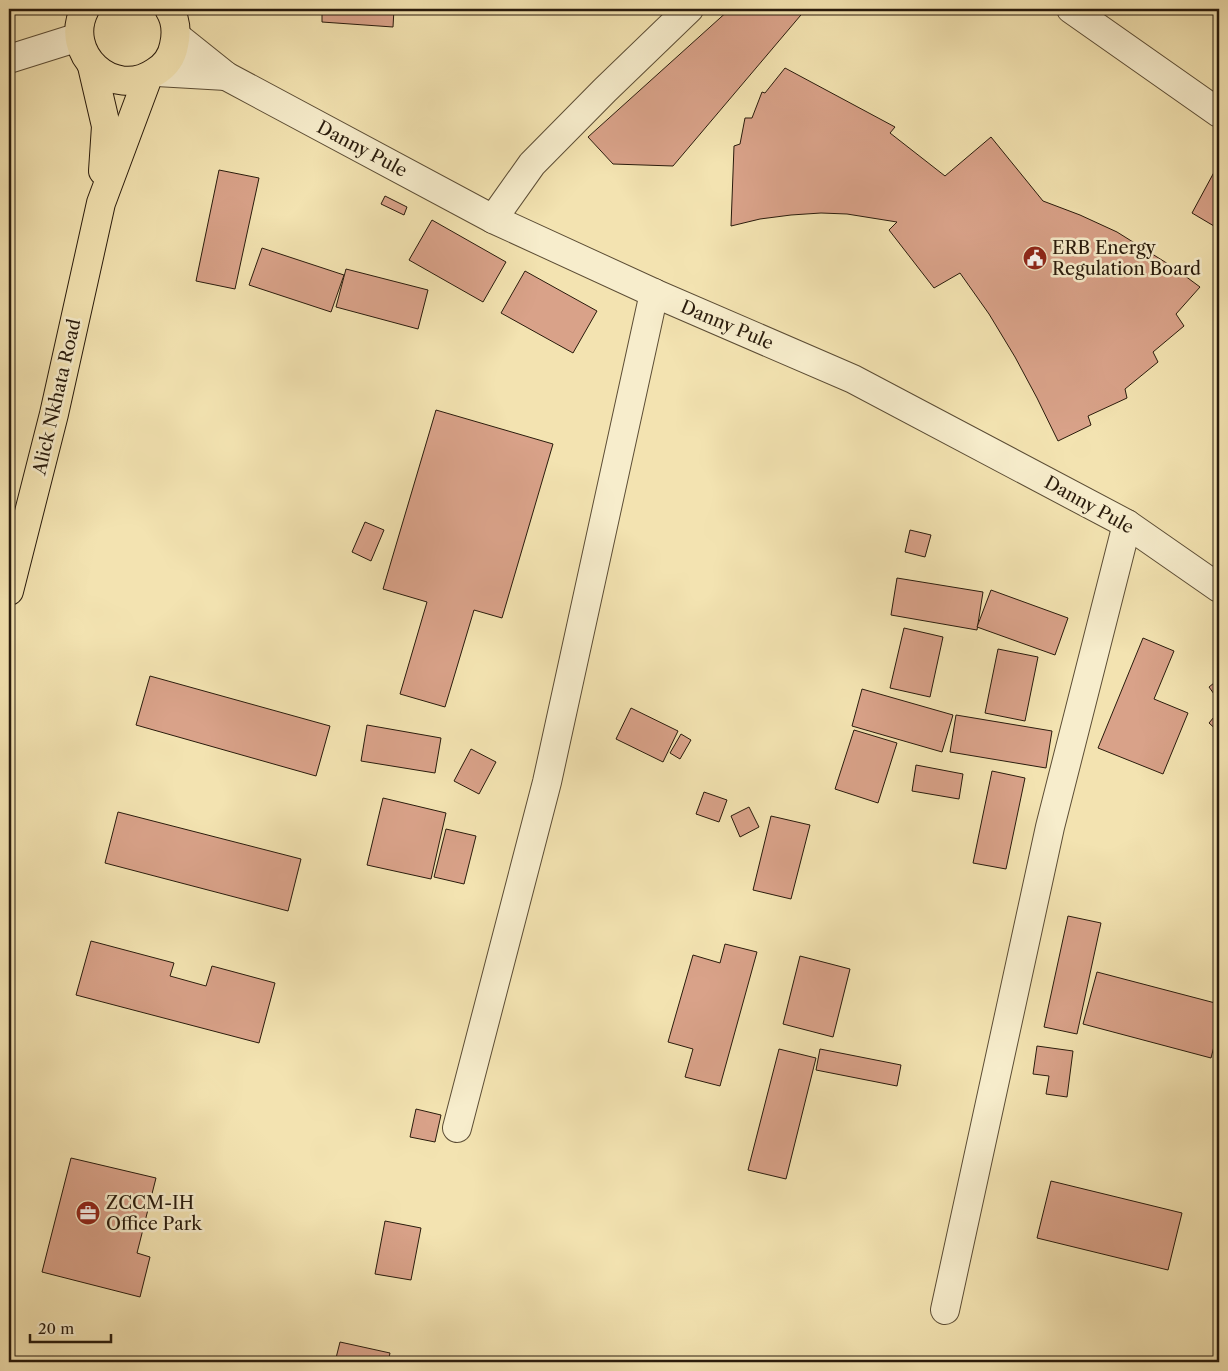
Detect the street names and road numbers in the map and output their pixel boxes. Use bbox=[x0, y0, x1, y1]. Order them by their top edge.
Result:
street label: Danny Pule bbox=[313, 116, 411, 182]
street label: Danny Pule bbox=[677, 296, 777, 354]
street label: Alick Nkhata Road bbox=[28, 317, 86, 478]
street label: Danny Pule bbox=[1040, 471, 1138, 539]

